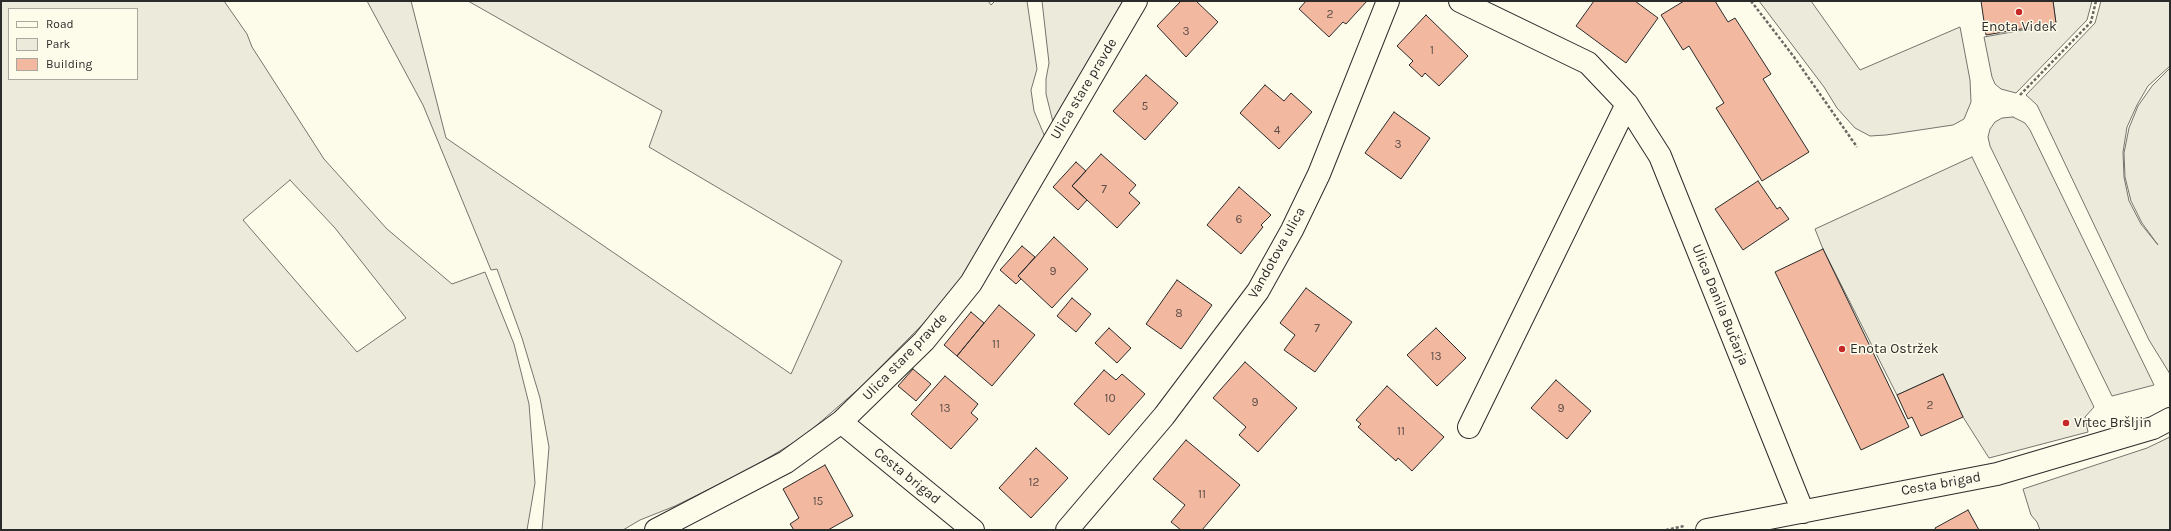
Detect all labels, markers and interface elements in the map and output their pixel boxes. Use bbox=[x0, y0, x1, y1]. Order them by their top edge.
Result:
marker: Enota Videk bbox=[2014, 7, 2024, 17]
legend bbox=[8, 8, 138, 80]
house number: 2 bbox=[1327, 8, 1333, 22]
text: Road bbox=[46, 17, 74, 31]
place label: Enota Videk bbox=[1981, 19, 2057, 35]
house number: 3 bbox=[1182, 25, 1190, 39]
street label: Ulica stare pravde bbox=[1047, 35, 1121, 143]
text: Park bbox=[46, 37, 70, 51]
house number: 1 bbox=[1430, 44, 1434, 58]
text: Building bbox=[46, 57, 92, 71]
house number: 5 bbox=[1142, 100, 1148, 114]
house number: 4 bbox=[1274, 124, 1280, 138]
house number: 3 bbox=[1394, 138, 1402, 152]
house number: 7 bbox=[1101, 183, 1107, 197]
street label: Vandotova ulica bbox=[1245, 204, 1309, 302]
house number: 6 bbox=[1236, 213, 1242, 227]
street label: Ulica Danila Bučarja bbox=[1688, 242, 1752, 368]
house number: 9 bbox=[1050, 265, 1056, 279]
house number: 8 bbox=[1175, 307, 1183, 321]
street label: Ulica stare pravde bbox=[859, 310, 951, 404]
house number: 7 bbox=[1314, 322, 1320, 336]
house number: 11 bbox=[992, 338, 1000, 352]
place label: Enota Ostržek bbox=[1850, 341, 1939, 357]
marker: Enota Ostržek bbox=[1837, 344, 1847, 354]
house number: 13 bbox=[1430, 350, 1442, 364]
house number: 10 bbox=[1104, 392, 1116, 406]
house number: 9 bbox=[1252, 396, 1258, 410]
house number: 2 bbox=[1927, 399, 1933, 413]
house number: 13 bbox=[939, 402, 951, 416]
house number: 9 bbox=[1558, 402, 1564, 416]
place label: Vrtec Bršljin bbox=[2074, 415, 2152, 431]
marker: Vrtec Bršljin bbox=[2061, 418, 2071, 428]
house number: 11 bbox=[1397, 425, 1405, 439]
street label: Cesta brigad bbox=[870, 444, 944, 508]
street label: Cesta brigad bbox=[1900, 469, 1982, 499]
house number: 12 bbox=[1029, 476, 1039, 490]
house number: 11 bbox=[1198, 488, 1206, 502]
house number: 15 bbox=[813, 495, 823, 509]

